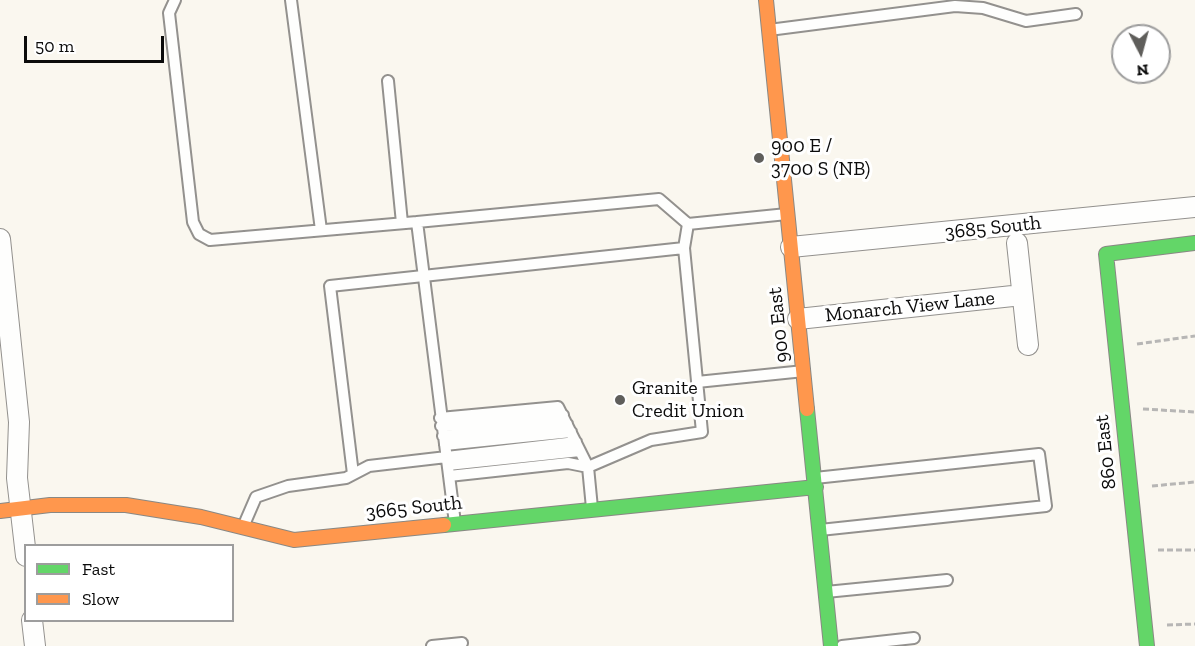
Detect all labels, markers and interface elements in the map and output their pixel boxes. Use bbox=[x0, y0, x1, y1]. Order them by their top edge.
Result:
scale bar bbox=[27, 24, 166, 62]
north arrow bbox=[1111, 24, 1171, 84]
text: 50 m bbox=[35, 35, 74, 57]
text: N bbox=[1136, 60, 1150, 80]
place label: 900 E / 3700 S (NB) bbox=[771, 134, 870, 181]
marker: 900 E / 3700 S (NB) bbox=[752, 151, 766, 165]
street label: 3685 South bbox=[944, 211, 1042, 245]
street label: 900 East bbox=[763, 286, 795, 364]
street label: Monarch View Lane bbox=[824, 286, 996, 328]
place label: Granite Credit Union bbox=[632, 376, 744, 423]
marker: Granite Credit Union bbox=[613, 393, 627, 407]
street label: 860 East bbox=[1090, 413, 1122, 491]
street label: 3665 South bbox=[365, 491, 463, 525]
legend bbox=[24, 544, 234, 622]
text: Fast bbox=[82, 558, 115, 580]
text: Slow bbox=[82, 588, 119, 610]

